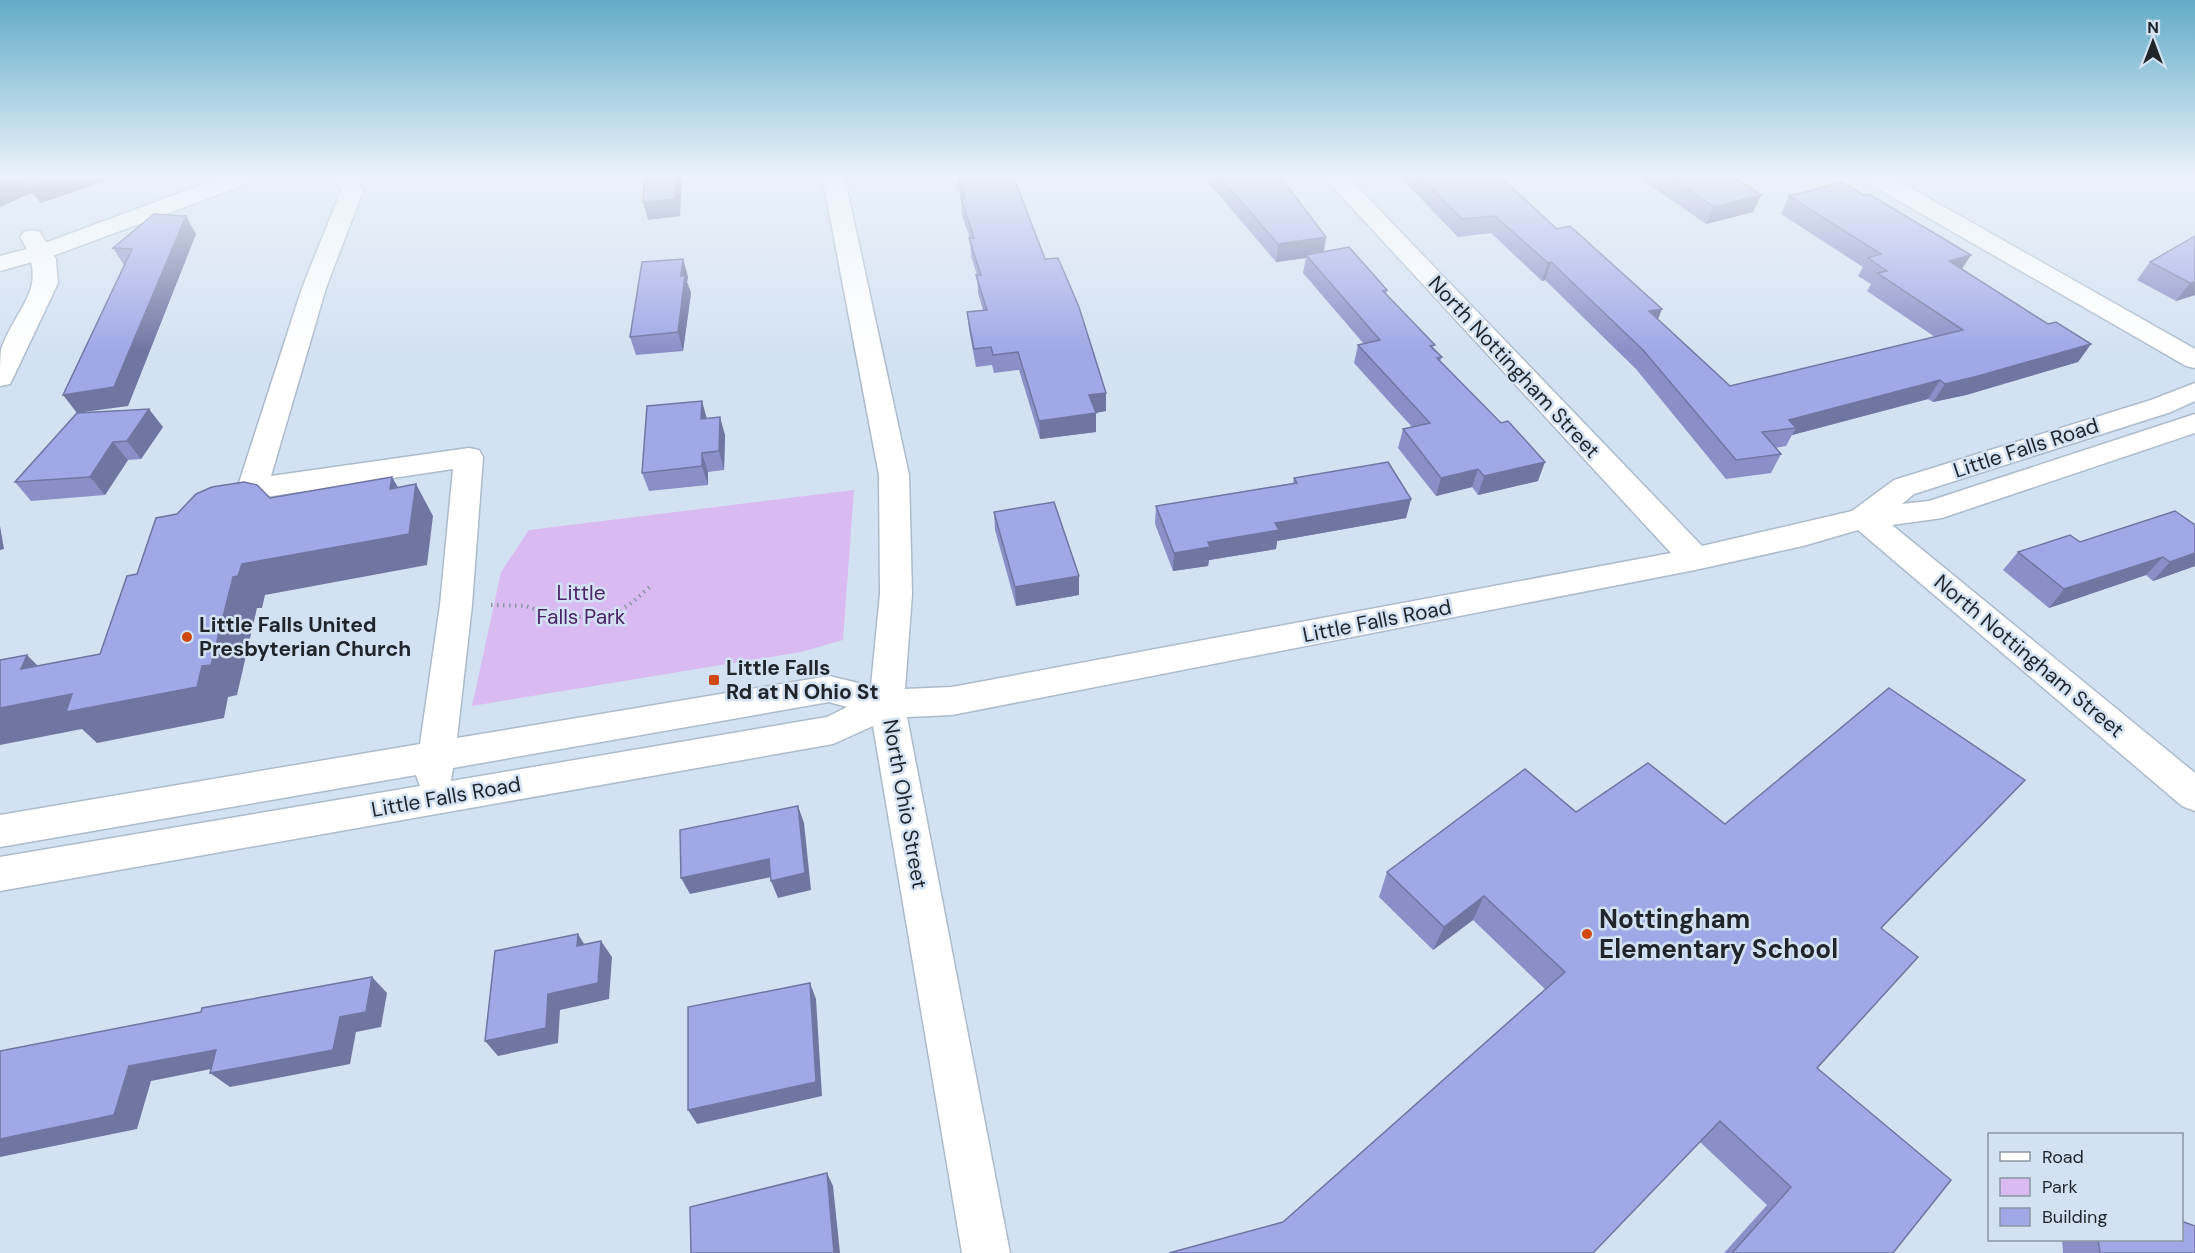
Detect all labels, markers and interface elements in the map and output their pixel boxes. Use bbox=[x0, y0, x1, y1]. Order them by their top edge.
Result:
north arrow bbox=[2123, 12, 2183, 72]
text: N bbox=[2147, 17, 2159, 38]
street label: North Nottingham Street bbox=[1422, 270, 1606, 464]
street label: Little Falls Road bbox=[1950, 411, 2102, 485]
street label: North Nottingham Street bbox=[1928, 568, 2130, 744]
park label: Little Falls Park bbox=[537, 579, 626, 631]
street label: Little Falls Road bbox=[1300, 593, 1454, 649]
place label: Little Falls United Presbyterian Church bbox=[199, 611, 411, 663]
marker: Little Falls United Presbyterian Church bbox=[180, 630, 194, 644]
place label: Little Falls Rd at N Ohio St bbox=[726, 654, 879, 706]
marker: Little Falls Rd at N Ohio St bbox=[707, 673, 721, 687]
street label: North Ohio Street bbox=[876, 717, 934, 891]
street label: Little Falls Road bbox=[369, 770, 523, 824]
place label: Nottingham Elementary School bbox=[1599, 902, 1838, 966]
marker: Nottingham Elementary School bbox=[1580, 927, 1594, 941]
legend bbox=[1988, 1133, 2183, 1241]
text: Road bbox=[2042, 1145, 2084, 1169]
text: Park bbox=[2042, 1175, 2078, 1199]
text: Building bbox=[2042, 1205, 2107, 1229]

